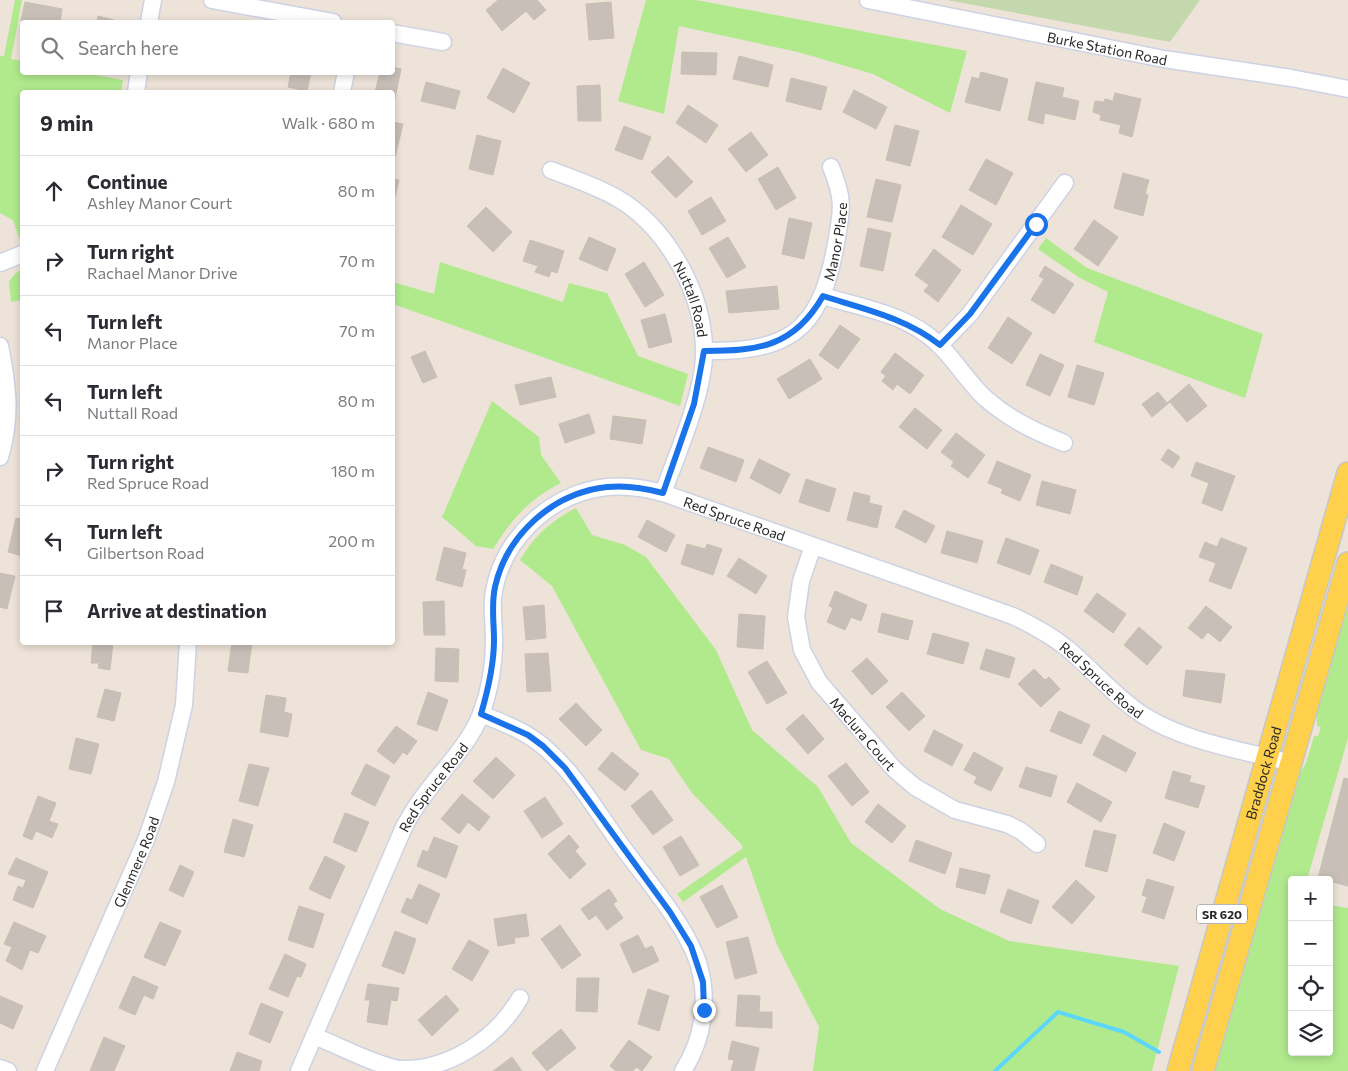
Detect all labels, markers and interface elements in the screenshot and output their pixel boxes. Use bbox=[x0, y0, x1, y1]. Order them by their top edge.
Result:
search box bbox=[20, 20, 395, 75]
street label: Burke Station Road bbox=[1046, 27, 1169, 68]
icon: search bbox=[38, 34, 66, 62]
text: Search here bbox=[78, 36, 178, 59]
text: 9 min bbox=[40, 110, 93, 135]
text: Walk · 680 m bbox=[282, 113, 375, 132]
text: Continue bbox=[87, 170, 167, 193]
icon: ahead bbox=[40, 177, 68, 205]
text: 80 m bbox=[338, 181, 375, 200]
text: Ashley Manor Court bbox=[87, 193, 232, 212]
street label: Manor Place bbox=[819, 202, 849, 283]
route start bbox=[1025, 213, 1048, 236]
text: Turn right bbox=[87, 240, 174, 263]
icon: right bbox=[40, 247, 68, 275]
text: 70 m bbox=[339, 251, 375, 270]
street label: Nuttall Road bbox=[671, 258, 712, 338]
text: Rachael Manor Drive bbox=[87, 263, 237, 282]
text: Turn left bbox=[87, 310, 162, 333]
icon: left bbox=[40, 317, 68, 345]
text: 70 m bbox=[339, 321, 375, 340]
text: Manor Place bbox=[87, 333, 178, 352]
text: Turn left bbox=[87, 380, 162, 403]
icon: left bbox=[40, 387, 68, 415]
text: 80 m bbox=[338, 391, 375, 410]
text: Nuttall Road bbox=[87, 403, 178, 422]
text: Turn right bbox=[87, 450, 174, 473]
icon: right bbox=[40, 457, 68, 485]
text: 180 m bbox=[331, 461, 375, 480]
text: Red Spruce Road bbox=[87, 473, 209, 492]
street label: Red Spruce Road bbox=[681, 492, 788, 544]
text: Turn left bbox=[87, 520, 162, 543]
icon: left bbox=[40, 527, 68, 555]
text: 200 m bbox=[328, 531, 375, 550]
text: Gilbertson Road bbox=[87, 543, 204, 562]
icon: arrive bbox=[40, 597, 68, 625]
text: Arrive at destination bbox=[87, 599, 267, 622]
street label: Red Spruce Road bbox=[1057, 638, 1147, 721]
street label: Maclura Court bbox=[827, 693, 900, 774]
street label: Braddock Road bbox=[1241, 724, 1284, 821]
street label: Red Spruce Road bbox=[395, 739, 471, 835]
street label: Glenmere Road bbox=[109, 814, 162, 910]
map controls bbox=[1288, 876, 1333, 1056]
button: + bbox=[1288, 876, 1333, 921]
road number: SR 620 bbox=[1197, 904, 1247, 924]
button: − bbox=[1288, 921, 1333, 966]
button: locate bbox=[1288, 966, 1333, 1011]
route end bbox=[693, 999, 716, 1022]
button: layers bbox=[1288, 1011, 1333, 1056]

